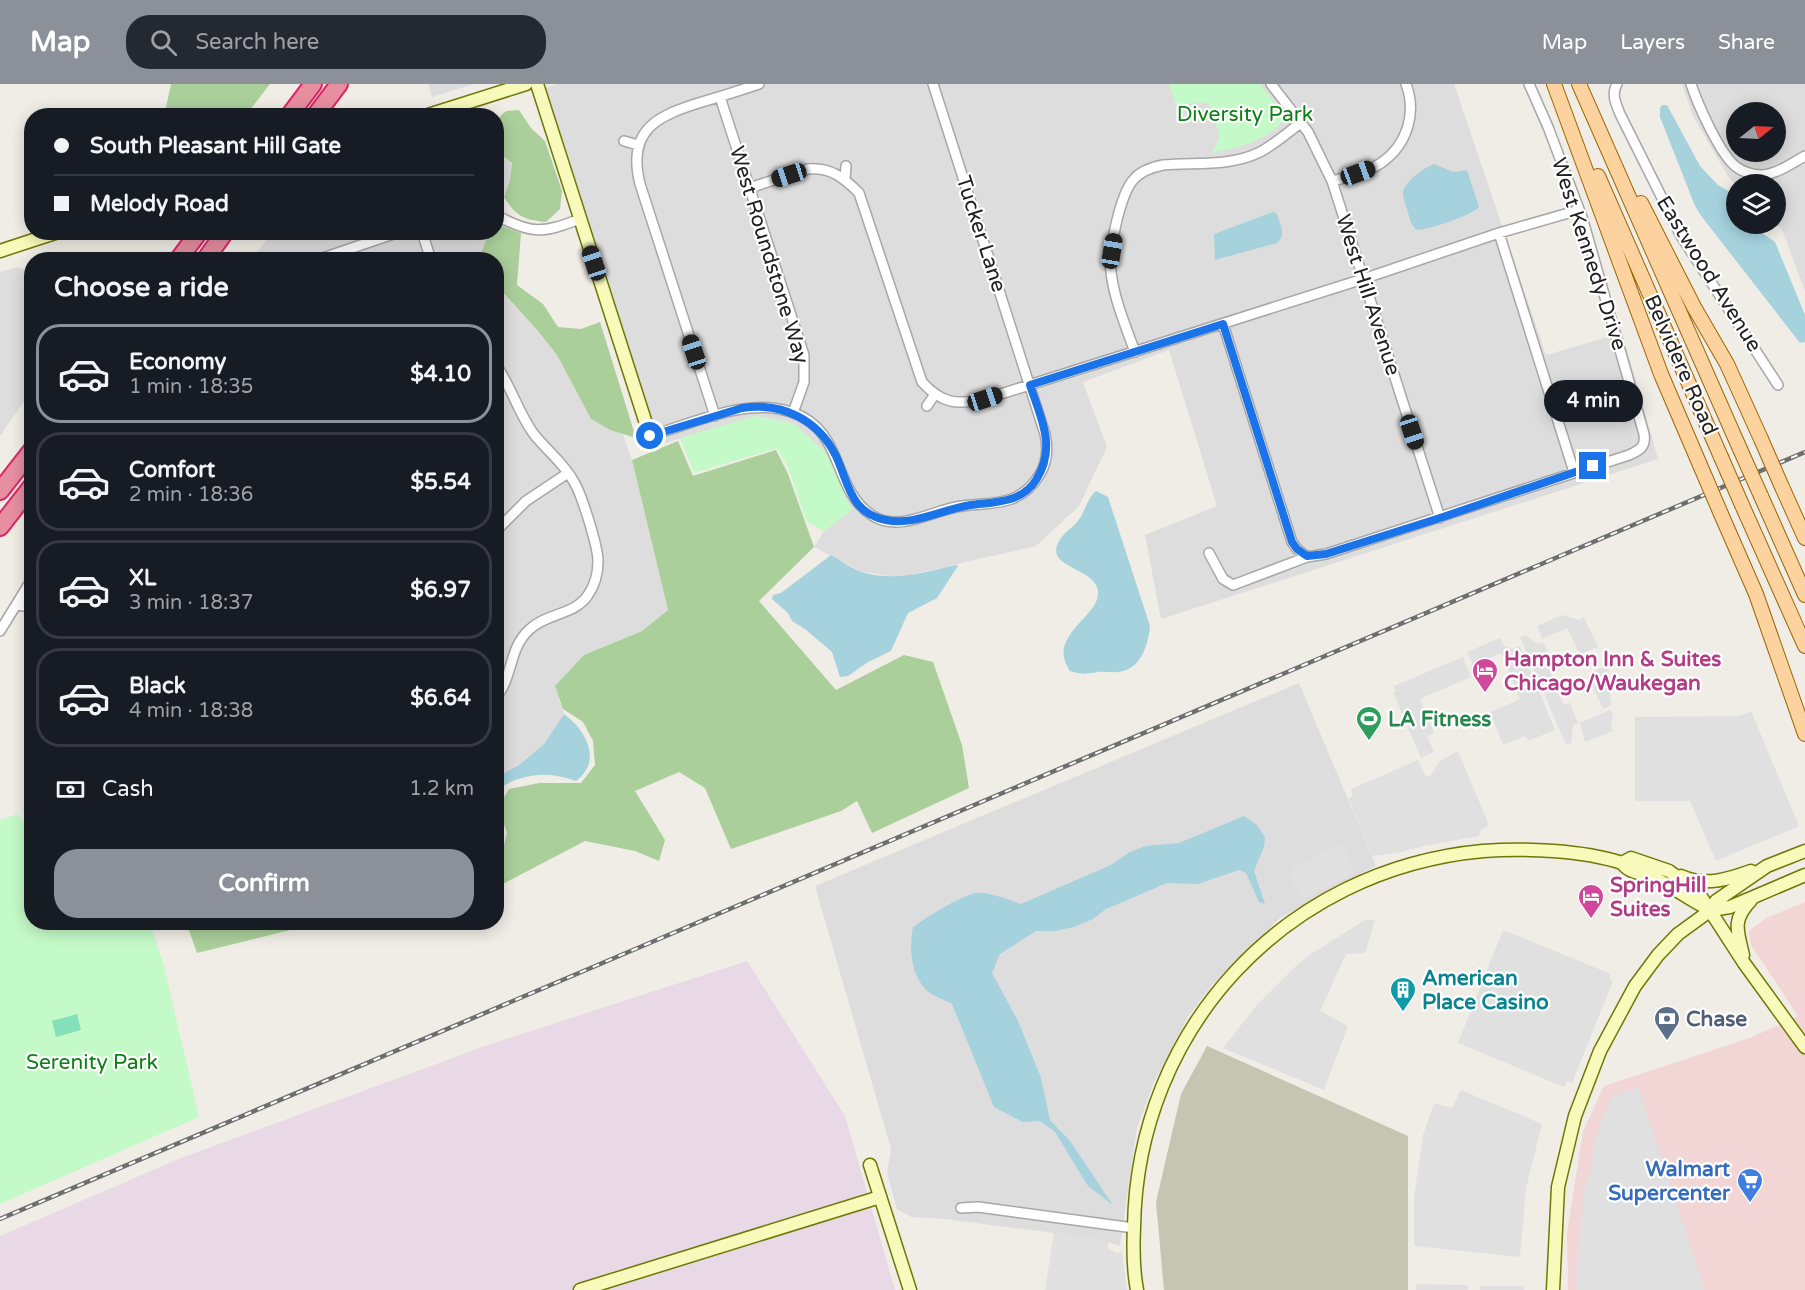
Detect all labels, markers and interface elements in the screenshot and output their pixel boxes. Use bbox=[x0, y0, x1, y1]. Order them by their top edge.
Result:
search box bbox=[126, 15, 546, 69]
text: Map bbox=[30, 25, 90, 59]
icon: search bbox=[147, 26, 180, 59]
text: Search here bbox=[195, 29, 319, 55]
text: Map bbox=[1542, 30, 1587, 55]
text: Layers bbox=[1620, 30, 1685, 55]
text: Share bbox=[1718, 30, 1775, 55]
park label: Diversity Park bbox=[1177, 102, 1313, 127]
north arrow bbox=[1726, 102, 1786, 162]
map controls bbox=[1726, 102, 1786, 234]
text: South Pleasant Hill Gate bbox=[90, 133, 341, 159]
street label: West Roundstone Way bbox=[724, 143, 814, 367]
street label: West Kennedy Drive bbox=[1546, 155, 1632, 353]
car bbox=[1338, 158, 1378, 188]
car bbox=[769, 161, 809, 189]
street label: Tucker Lane bbox=[950, 173, 1012, 295]
button: layers bbox=[1726, 174, 1786, 234]
text: Melody Road bbox=[90, 191, 229, 217]
street label: Eastwood Avenue bbox=[1651, 192, 1767, 357]
street label: West Hill Avenue bbox=[1330, 211, 1406, 379]
car bbox=[1100, 232, 1124, 270]
car bbox=[580, 243, 608, 283]
text: Choose a ride bbox=[54, 271, 229, 304]
street label: Belvidere Road bbox=[1639, 291, 1723, 439]
car bbox=[680, 332, 708, 372]
icon: car bbox=[57, 347, 111, 401]
text: Economy bbox=[129, 349, 226, 375]
text: $4.10 bbox=[410, 361, 471, 387]
text: 1 min · 18:35 bbox=[129, 375, 253, 399]
callout: 4 min bbox=[1544, 379, 1642, 421]
car bbox=[965, 385, 1005, 413]
text: 4 min bbox=[1567, 389, 1620, 413]
car bbox=[1398, 412, 1426, 452]
route start bbox=[636, 422, 663, 449]
route end bbox=[1579, 452, 1606, 479]
icon: car bbox=[57, 455, 111, 509]
text: Comfort bbox=[129, 457, 215, 483]
text: $5.54 bbox=[410, 469, 471, 495]
text: 2 min · 18:36 bbox=[129, 483, 253, 507]
icon: car bbox=[57, 563, 111, 617]
text: XL bbox=[129, 565, 156, 591]
text: $6.97 bbox=[410, 577, 471, 603]
text: 3 min · 18:37 bbox=[129, 591, 253, 615]
place label: Hampton Inn & Suites Chicago/Waukegan bbox=[1504, 647, 1721, 696]
hotel icon: Hampton Inn & Suites Chicago/Waukegan bbox=[1470, 656, 1500, 694]
icon: car bbox=[57, 671, 111, 725]
text: Black bbox=[129, 673, 186, 699]
text: $6.64 bbox=[410, 685, 471, 711]
text: 4 min · 18:38 bbox=[129, 699, 253, 723]
sports icon: LA Fitness bbox=[1354, 704, 1384, 742]
place label: LA Fitness bbox=[1388, 707, 1491, 732]
icon: cash bbox=[54, 773, 87, 806]
text: Cash bbox=[102, 776, 154, 802]
text: 1.2 km bbox=[409, 777, 474, 801]
button: Confirm bbox=[54, 849, 474, 918]
place label: SpringHill Suites bbox=[1610, 873, 1706, 922]
hotel icon: SpringHill Suites bbox=[1576, 882, 1606, 920]
place label: American Place Casino bbox=[1422, 966, 1549, 1015]
building icon: American Place Casino bbox=[1388, 975, 1418, 1013]
bank icon: Chase bbox=[1652, 1004, 1682, 1042]
place label: Chase bbox=[1686, 1007, 1747, 1032]
park label: Serenity Park bbox=[26, 1050, 158, 1075]
place label: Walmart Supercenter bbox=[1608, 1157, 1731, 1206]
supermarket icon: Walmart Supercenter bbox=[1735, 1166, 1765, 1204]

